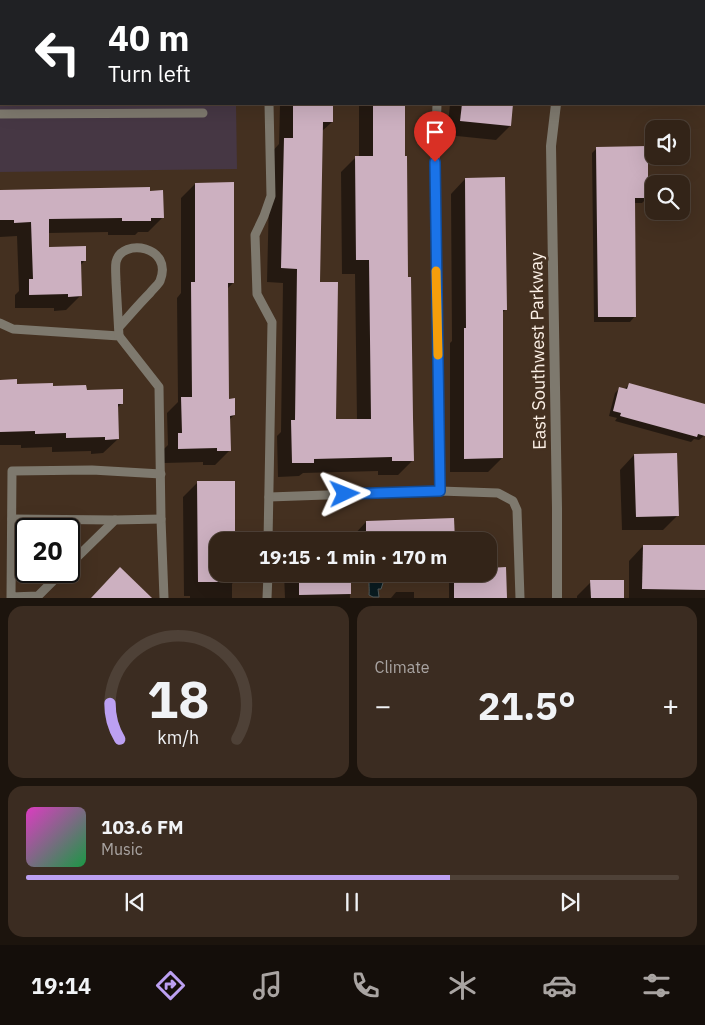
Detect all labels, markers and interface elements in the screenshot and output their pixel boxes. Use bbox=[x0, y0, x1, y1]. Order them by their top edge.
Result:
text: 40 m bbox=[108, 15, 190, 61]
icon: left bbox=[25, 20, 90, 85]
text: Turn left bbox=[108, 59, 191, 88]
pin bbox=[414, 111, 456, 162]
icon: arrive bbox=[421, 118, 449, 146]
map controls bbox=[645, 120, 690, 220]
button: sound bbox=[645, 120, 690, 165]
button: search bbox=[645, 175, 690, 220]
street label: East Southwest Parkway bbox=[524, 252, 551, 450]
position arrow bbox=[318, 467, 370, 519]
speed limit sign: 20 bbox=[15, 518, 80, 583]
text: 19:15 · 1 min · 170 m bbox=[259, 545, 447, 569]
text: Climate bbox=[375, 657, 430, 677]
text: 18 bbox=[147, 665, 209, 732]
text: 21.5° bbox=[478, 681, 576, 730]
text: − bbox=[375, 687, 391, 724]
text: + bbox=[662, 687, 679, 724]
text: km/h bbox=[157, 726, 199, 749]
text: 103.6 FM bbox=[101, 815, 184, 839]
text: Music bbox=[101, 839, 143, 859]
icon: previous bbox=[121, 888, 149, 916]
icon: pause bbox=[338, 888, 366, 916]
icon: next bbox=[556, 888, 584, 916]
icon: directions bbox=[153, 968, 188, 1003]
icon: music bbox=[250, 968, 285, 1003]
icon: phone bbox=[348, 968, 383, 1003]
icon: climate bbox=[445, 968, 480, 1003]
icon: car bbox=[542, 968, 577, 1003]
icon: filters bbox=[639, 968, 674, 1003]
text: 19:14 bbox=[31, 971, 91, 1000]

